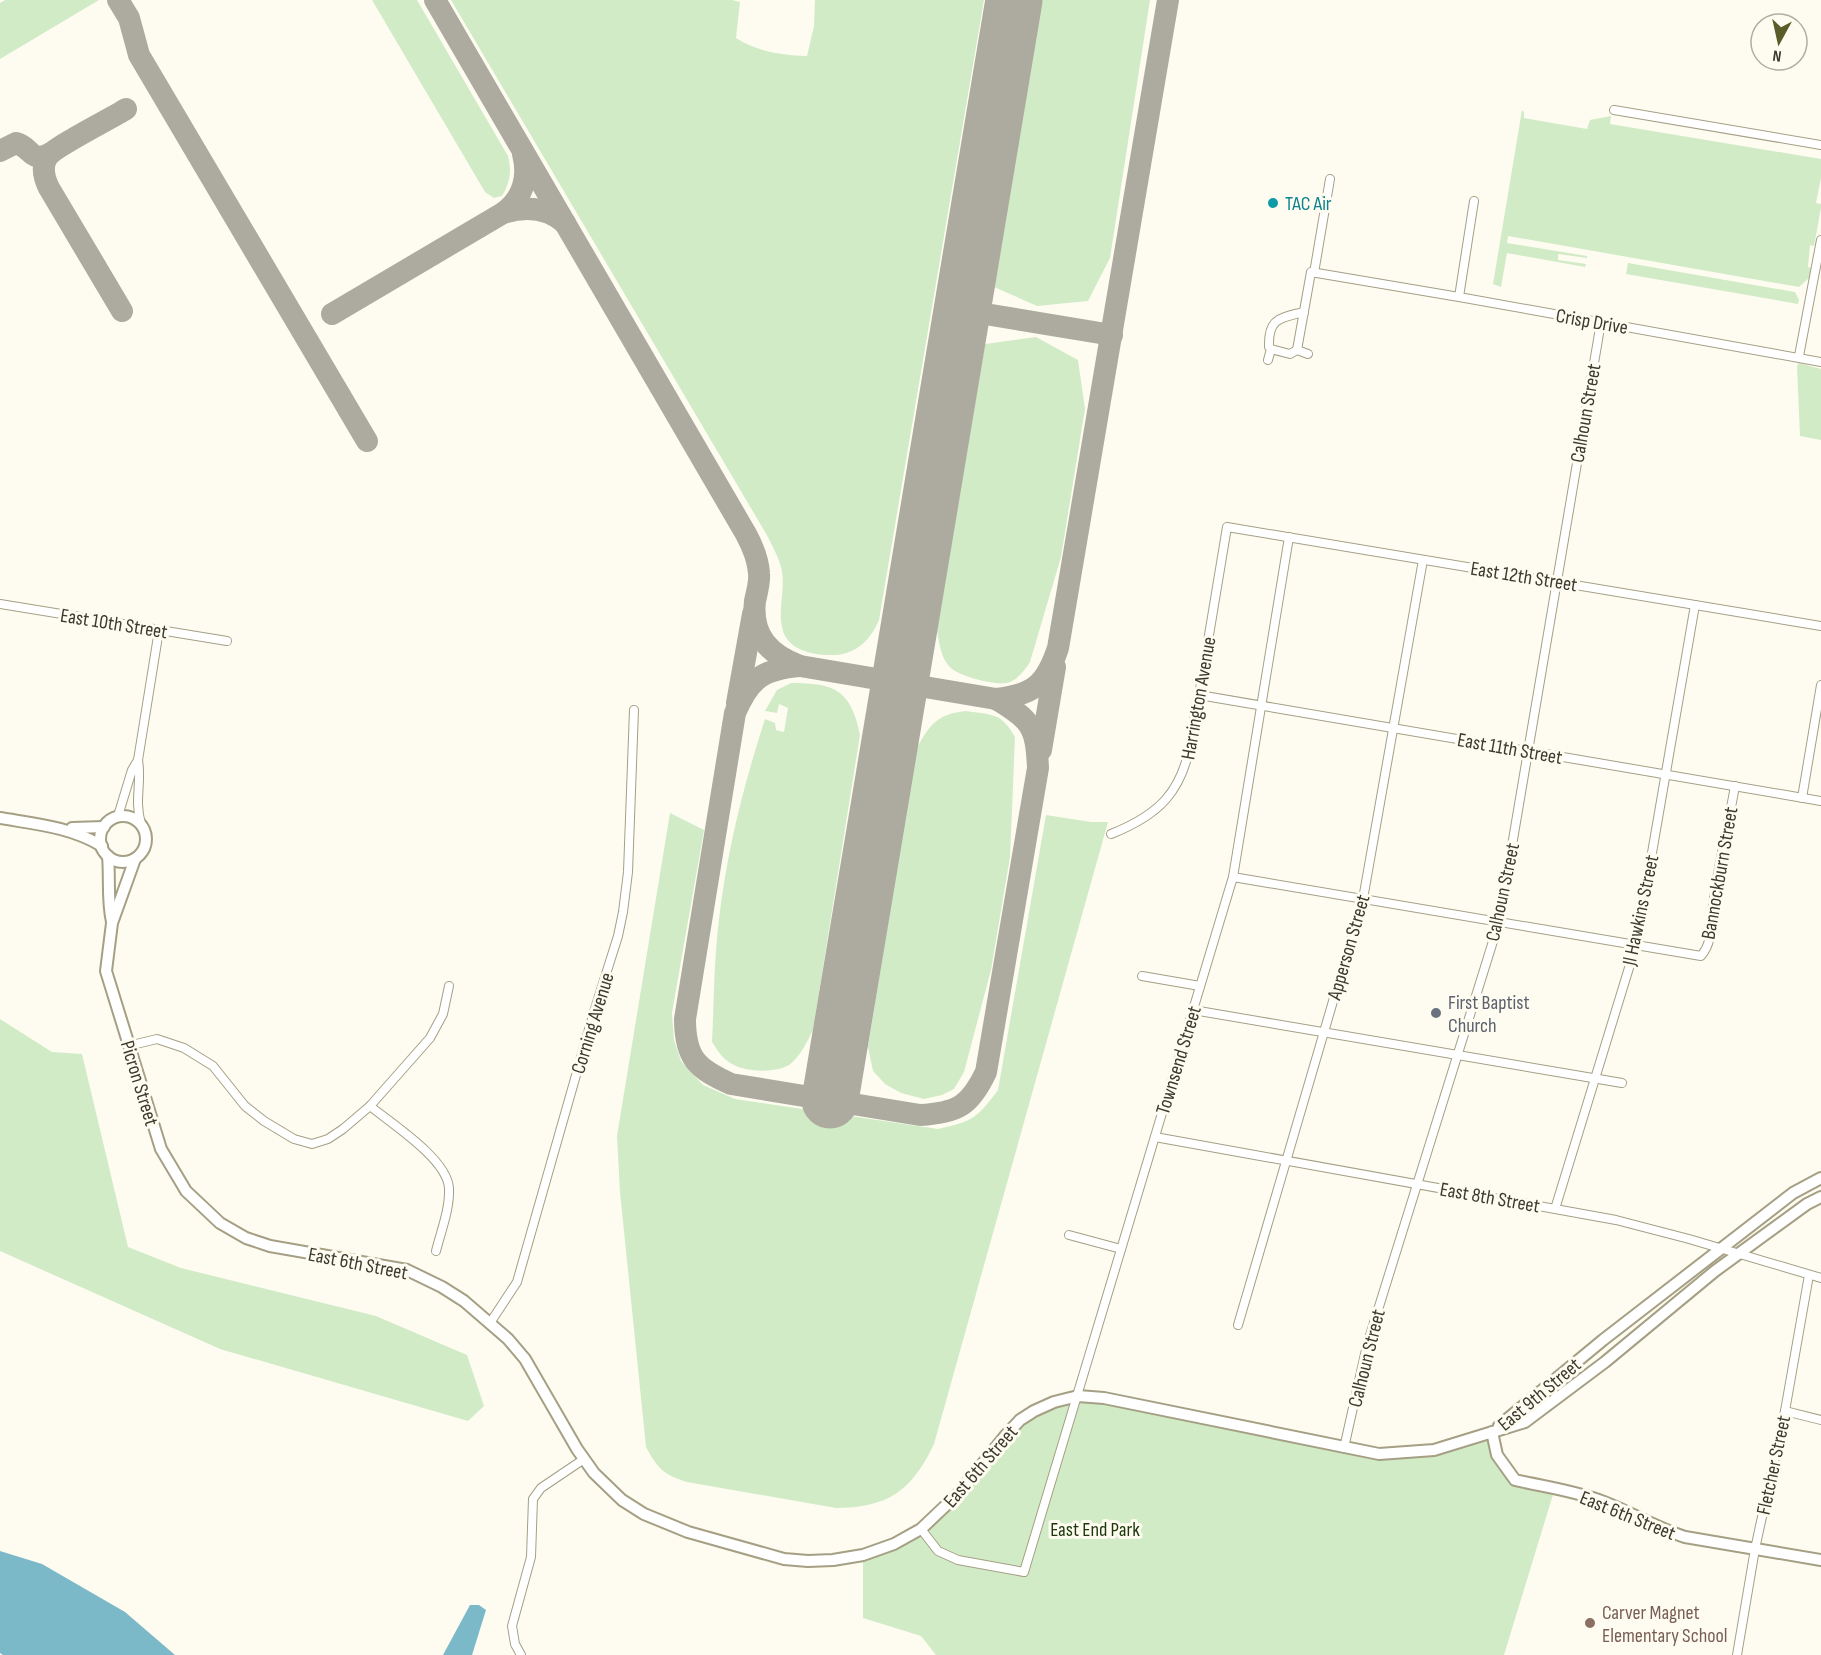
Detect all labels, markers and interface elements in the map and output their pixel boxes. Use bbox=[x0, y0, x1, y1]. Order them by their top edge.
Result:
north arrow bbox=[1749, 12, 1809, 72]
text: N bbox=[1772, 45, 1783, 65]
place label: TAC Air bbox=[1285, 192, 1332, 216]
marker: TAC Air bbox=[1266, 196, 1280, 210]
street label: Crisp Drive bbox=[1554, 304, 1630, 340]
street label: Calhoun Street bbox=[1565, 362, 1606, 464]
street label: East 12th Street bbox=[1469, 557, 1579, 597]
street label: East 10th Street bbox=[59, 604, 169, 644]
street label: Harrington Avenue bbox=[1176, 635, 1222, 762]
street label: East 11th Street bbox=[1456, 728, 1564, 770]
street label: Bannockburn Street bbox=[1697, 805, 1743, 941]
street label: Calhoun Street bbox=[1481, 841, 1525, 944]
street label: Jl Hawkins Street bbox=[1617, 853, 1664, 969]
street label: Apperson Street bbox=[1322, 892, 1375, 1004]
street label: Corning Avenue bbox=[566, 970, 620, 1077]
place label: First Baptist Church bbox=[1448, 991, 1530, 1038]
street label: Townsend Street bbox=[1151, 1003, 1207, 1118]
marker: First Baptist Church bbox=[1429, 1006, 1443, 1020]
street label: Picron Street bbox=[115, 1038, 163, 1129]
street label: East 8th Street bbox=[1438, 1177, 1542, 1219]
street label: East 6th Street bbox=[306, 1243, 410, 1285]
street label: Calhoun Street bbox=[1343, 1307, 1391, 1410]
street label: East 9th Street bbox=[1493, 1353, 1586, 1436]
street label: Fletcher Street bbox=[1752, 1413, 1796, 1517]
street label: East 6th Street bbox=[939, 1421, 1023, 1513]
street label: East 6th Street bbox=[1576, 1486, 1679, 1546]
park label: East End Park bbox=[1050, 1518, 1140, 1542]
place label: Carver Magnet Elementary School bbox=[1602, 1601, 1728, 1648]
marker: Carver Magnet Elementary School bbox=[1583, 1616, 1597, 1630]

